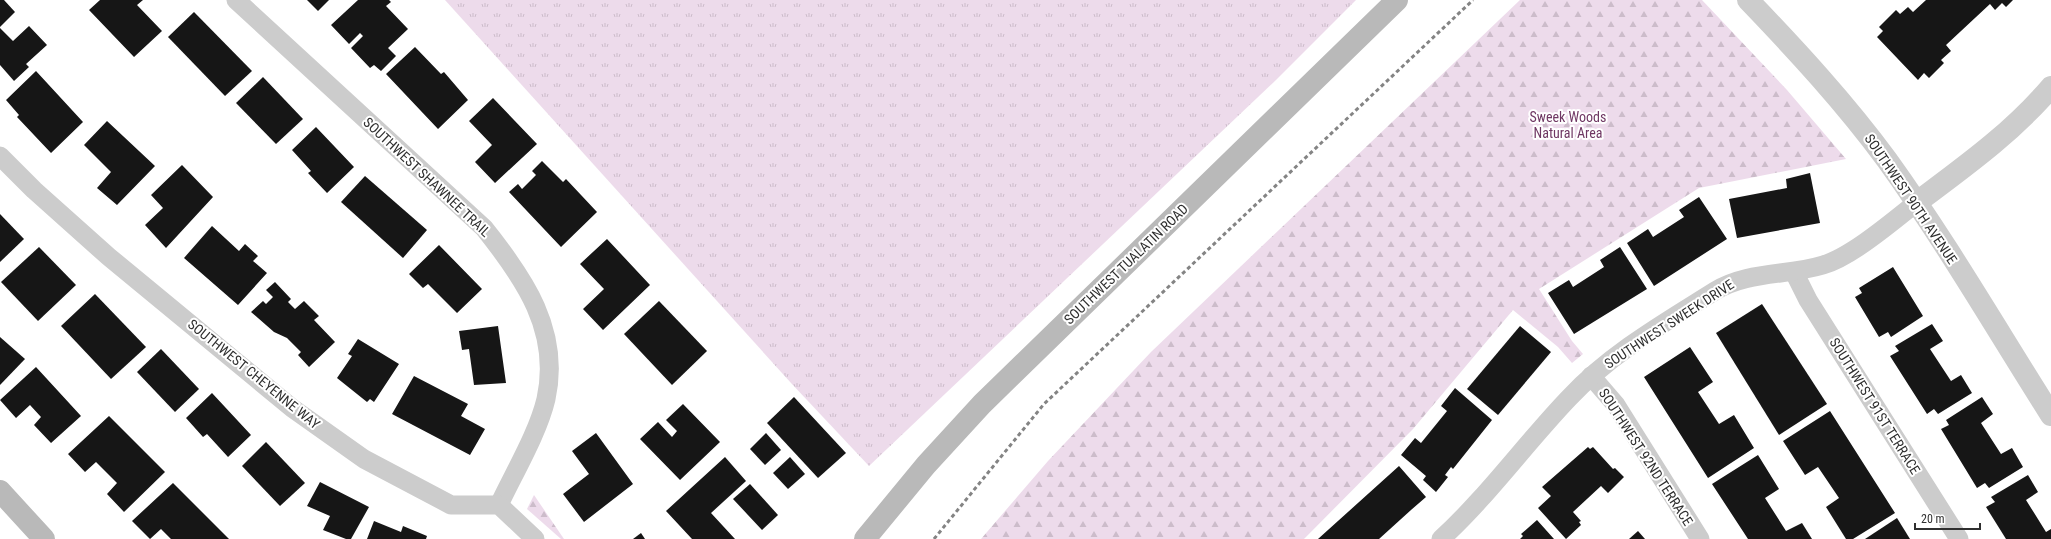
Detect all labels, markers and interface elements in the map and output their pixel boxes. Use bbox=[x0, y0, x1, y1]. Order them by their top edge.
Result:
park label: Sweek Woods Natural Area bbox=[1530, 109, 1606, 141]
street label: SOUTHWEST SHAWNEE TRAIL bbox=[360, 114, 494, 240]
street label: SOUTHWEST 90TH AVENUE bbox=[1861, 131, 1961, 267]
street label: SOUTHWEST TUALATIN ROAD bbox=[1061, 201, 1191, 327]
street label: SOUTHWEST SWEEK DRIVE bbox=[1601, 276, 1737, 372]
street label: SOUTHWEST CHEYENNE WAY bbox=[185, 316, 324, 433]
street label: SOUTHWEST 91ST TERRACE bbox=[1826, 335, 1924, 477]
street label: SOUTHWEST 92ND TERRACE bbox=[1596, 386, 1696, 529]
scale bar bbox=[1915, 505, 1980, 531]
text: 20 m bbox=[1921, 512, 1945, 526]

